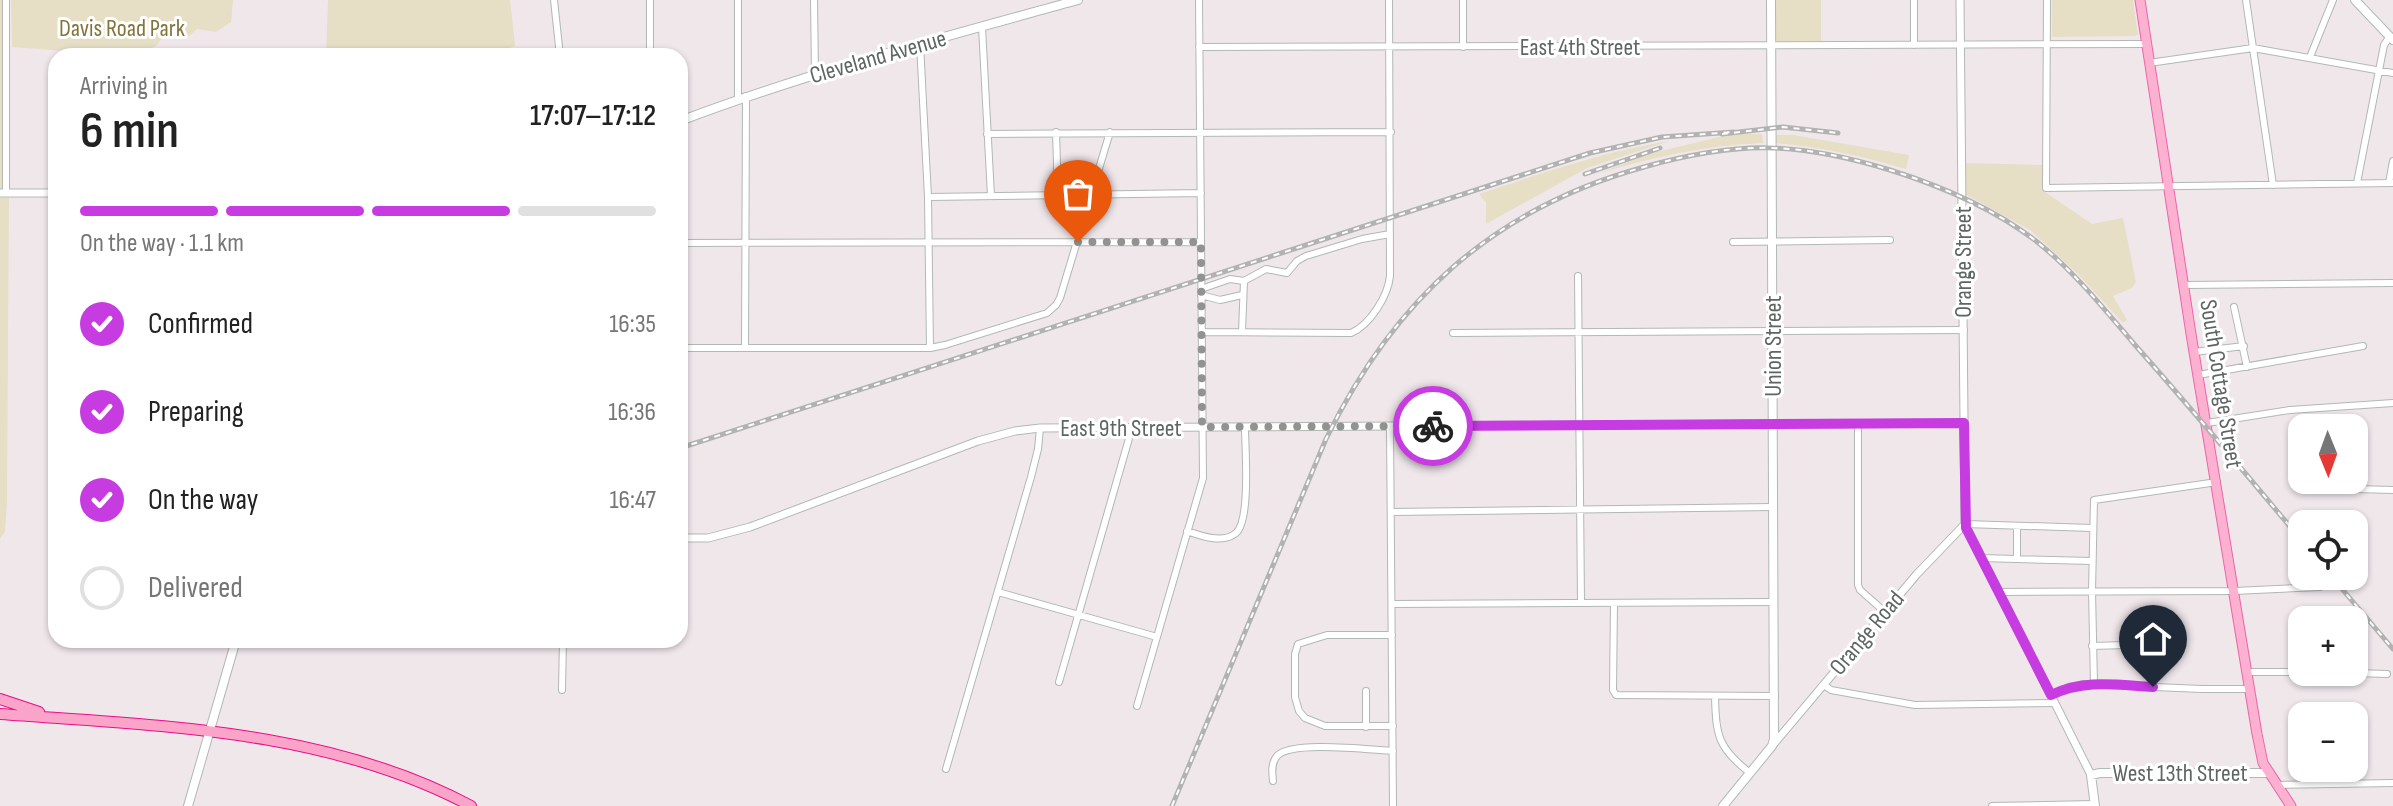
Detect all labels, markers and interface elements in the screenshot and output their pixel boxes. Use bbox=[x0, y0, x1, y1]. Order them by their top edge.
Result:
park label: Davis Road Park bbox=[59, 14, 185, 43]
street label: Cleveland Avenue bbox=[806, 24, 950, 90]
street label: East 4th Street bbox=[1520, 33, 1640, 62]
text: Arriving in bbox=[80, 71, 168, 102]
text: 17:07–17:12 bbox=[530, 98, 656, 134]
text: 6 min bbox=[80, 100, 179, 163]
pin bbox=[1044, 160, 1112, 242]
icon: bag bbox=[1056, 172, 1100, 216]
street label: Orange Street bbox=[1949, 206, 1978, 318]
text: On the way · 1.1 km bbox=[80, 228, 244, 259]
street label: Union Street bbox=[1759, 295, 1788, 397]
street label: South Cottage Street bbox=[2193, 298, 2249, 470]
icon: check bbox=[80, 302, 124, 346]
text: Confirmed bbox=[148, 306, 253, 342]
text: 16:35 bbox=[609, 309, 656, 340]
courier bbox=[1393, 386, 1473, 466]
icon: check bbox=[80, 390, 124, 434]
text: Preparing bbox=[148, 394, 244, 430]
text: 16:36 bbox=[608, 397, 656, 428]
icon: bike bbox=[1411, 404, 1455, 448]
street label: East 9th Street bbox=[1060, 414, 1182, 443]
north arrow bbox=[2288, 414, 2368, 494]
map controls bbox=[2288, 414, 2368, 782]
icon: check bbox=[80, 478, 124, 522]
text: On the way bbox=[148, 482, 258, 518]
text: 16:47 bbox=[610, 485, 656, 516]
button: locate bbox=[2288, 510, 2368, 590]
text: Delivered bbox=[148, 570, 243, 606]
street label: Orange Road bbox=[1824, 585, 1910, 681]
pin bbox=[2119, 605, 2187, 687]
button: + bbox=[2288, 606, 2368, 686]
icon: home bbox=[2131, 617, 2175, 661]
button: − bbox=[2288, 702, 2368, 782]
street label: West 13th Street bbox=[2112, 759, 2248, 788]

